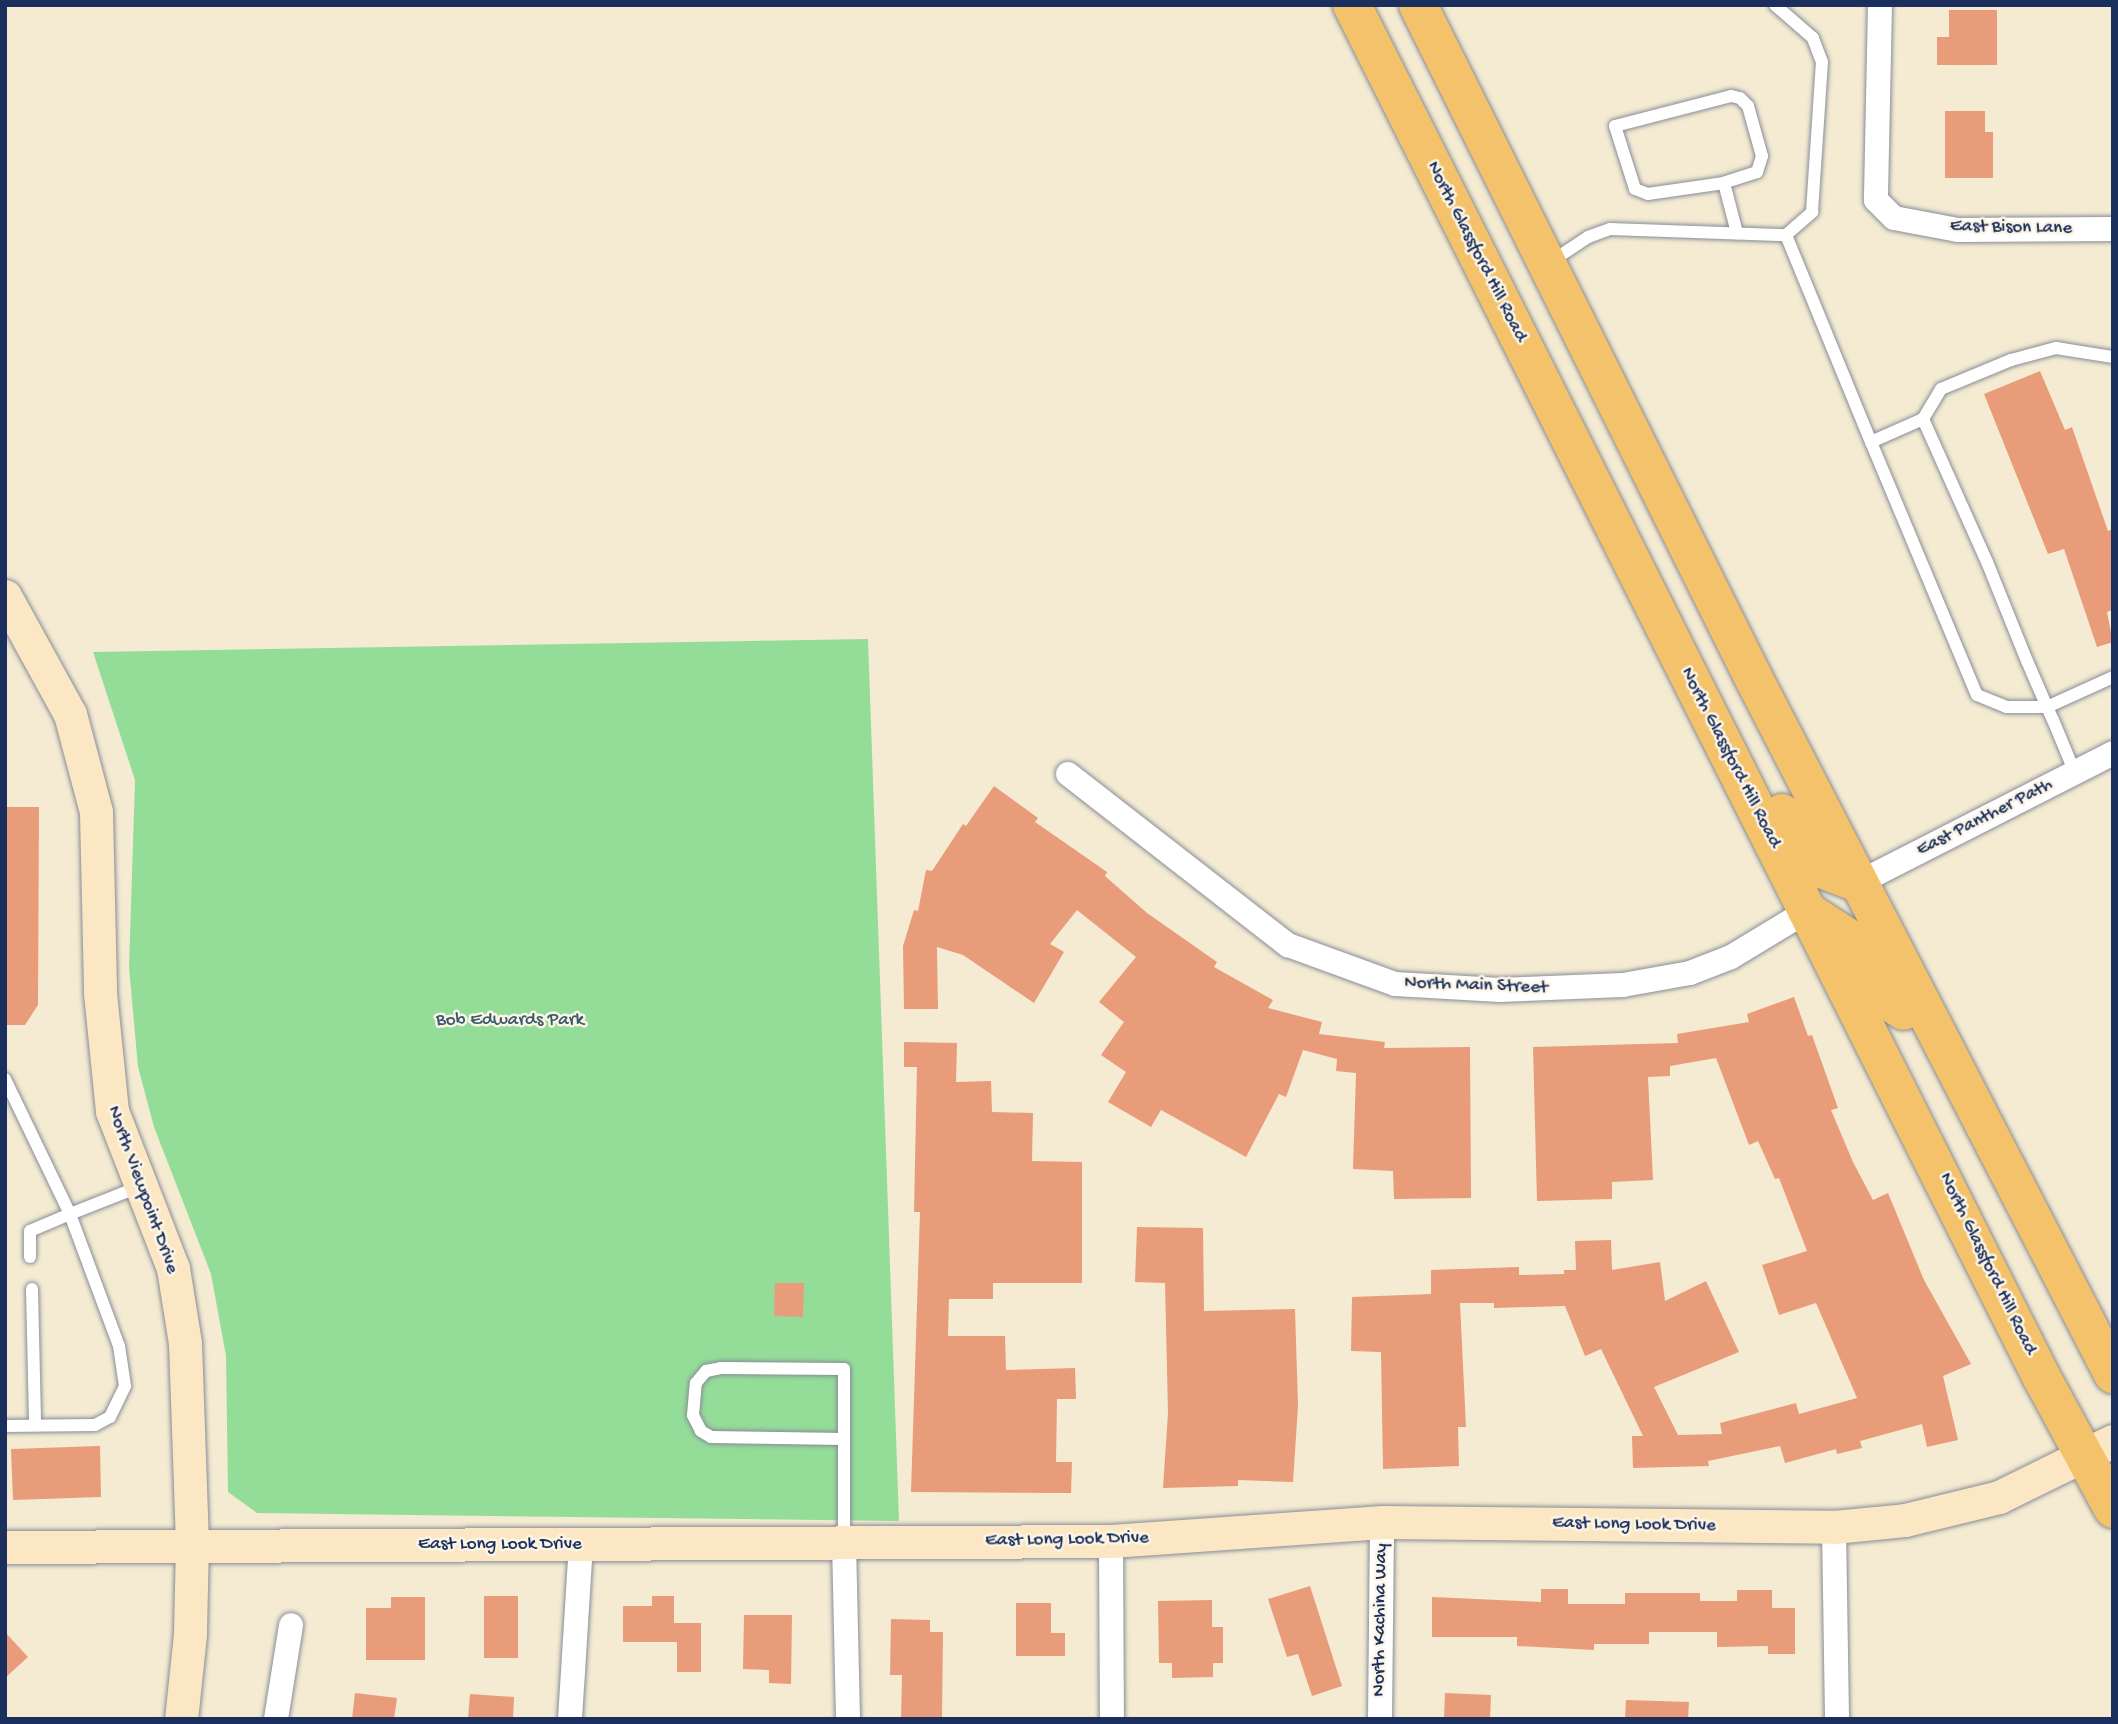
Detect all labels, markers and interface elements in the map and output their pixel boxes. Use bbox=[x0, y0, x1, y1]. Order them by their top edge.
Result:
street label: North Glassford Hill Road bbox=[1421, 158, 1531, 346]
street label: East Bison Lane bbox=[1950, 216, 2072, 240]
street label: North Glassford Hill Road bbox=[1675, 664, 1785, 852]
street label: East Panther Path bbox=[1913, 774, 2057, 862]
street label: North Main Street bbox=[1404, 972, 1548, 1000]
park label: Bob Edwards Park bbox=[436, 1010, 584, 1032]
street label: North Viewpoint Drive bbox=[101, 1103, 183, 1277]
street label: North Glassford Hill Road bbox=[1933, 1169, 2041, 1359]
street label: East Long Look Drive bbox=[1552, 1512, 1716, 1538]
street label: East Long Look Drive bbox=[985, 1527, 1149, 1553]
street label: East Long Look Drive bbox=[418, 1534, 582, 1556]
street label: North Kachina Way bbox=[1368, 1543, 1394, 1697]

